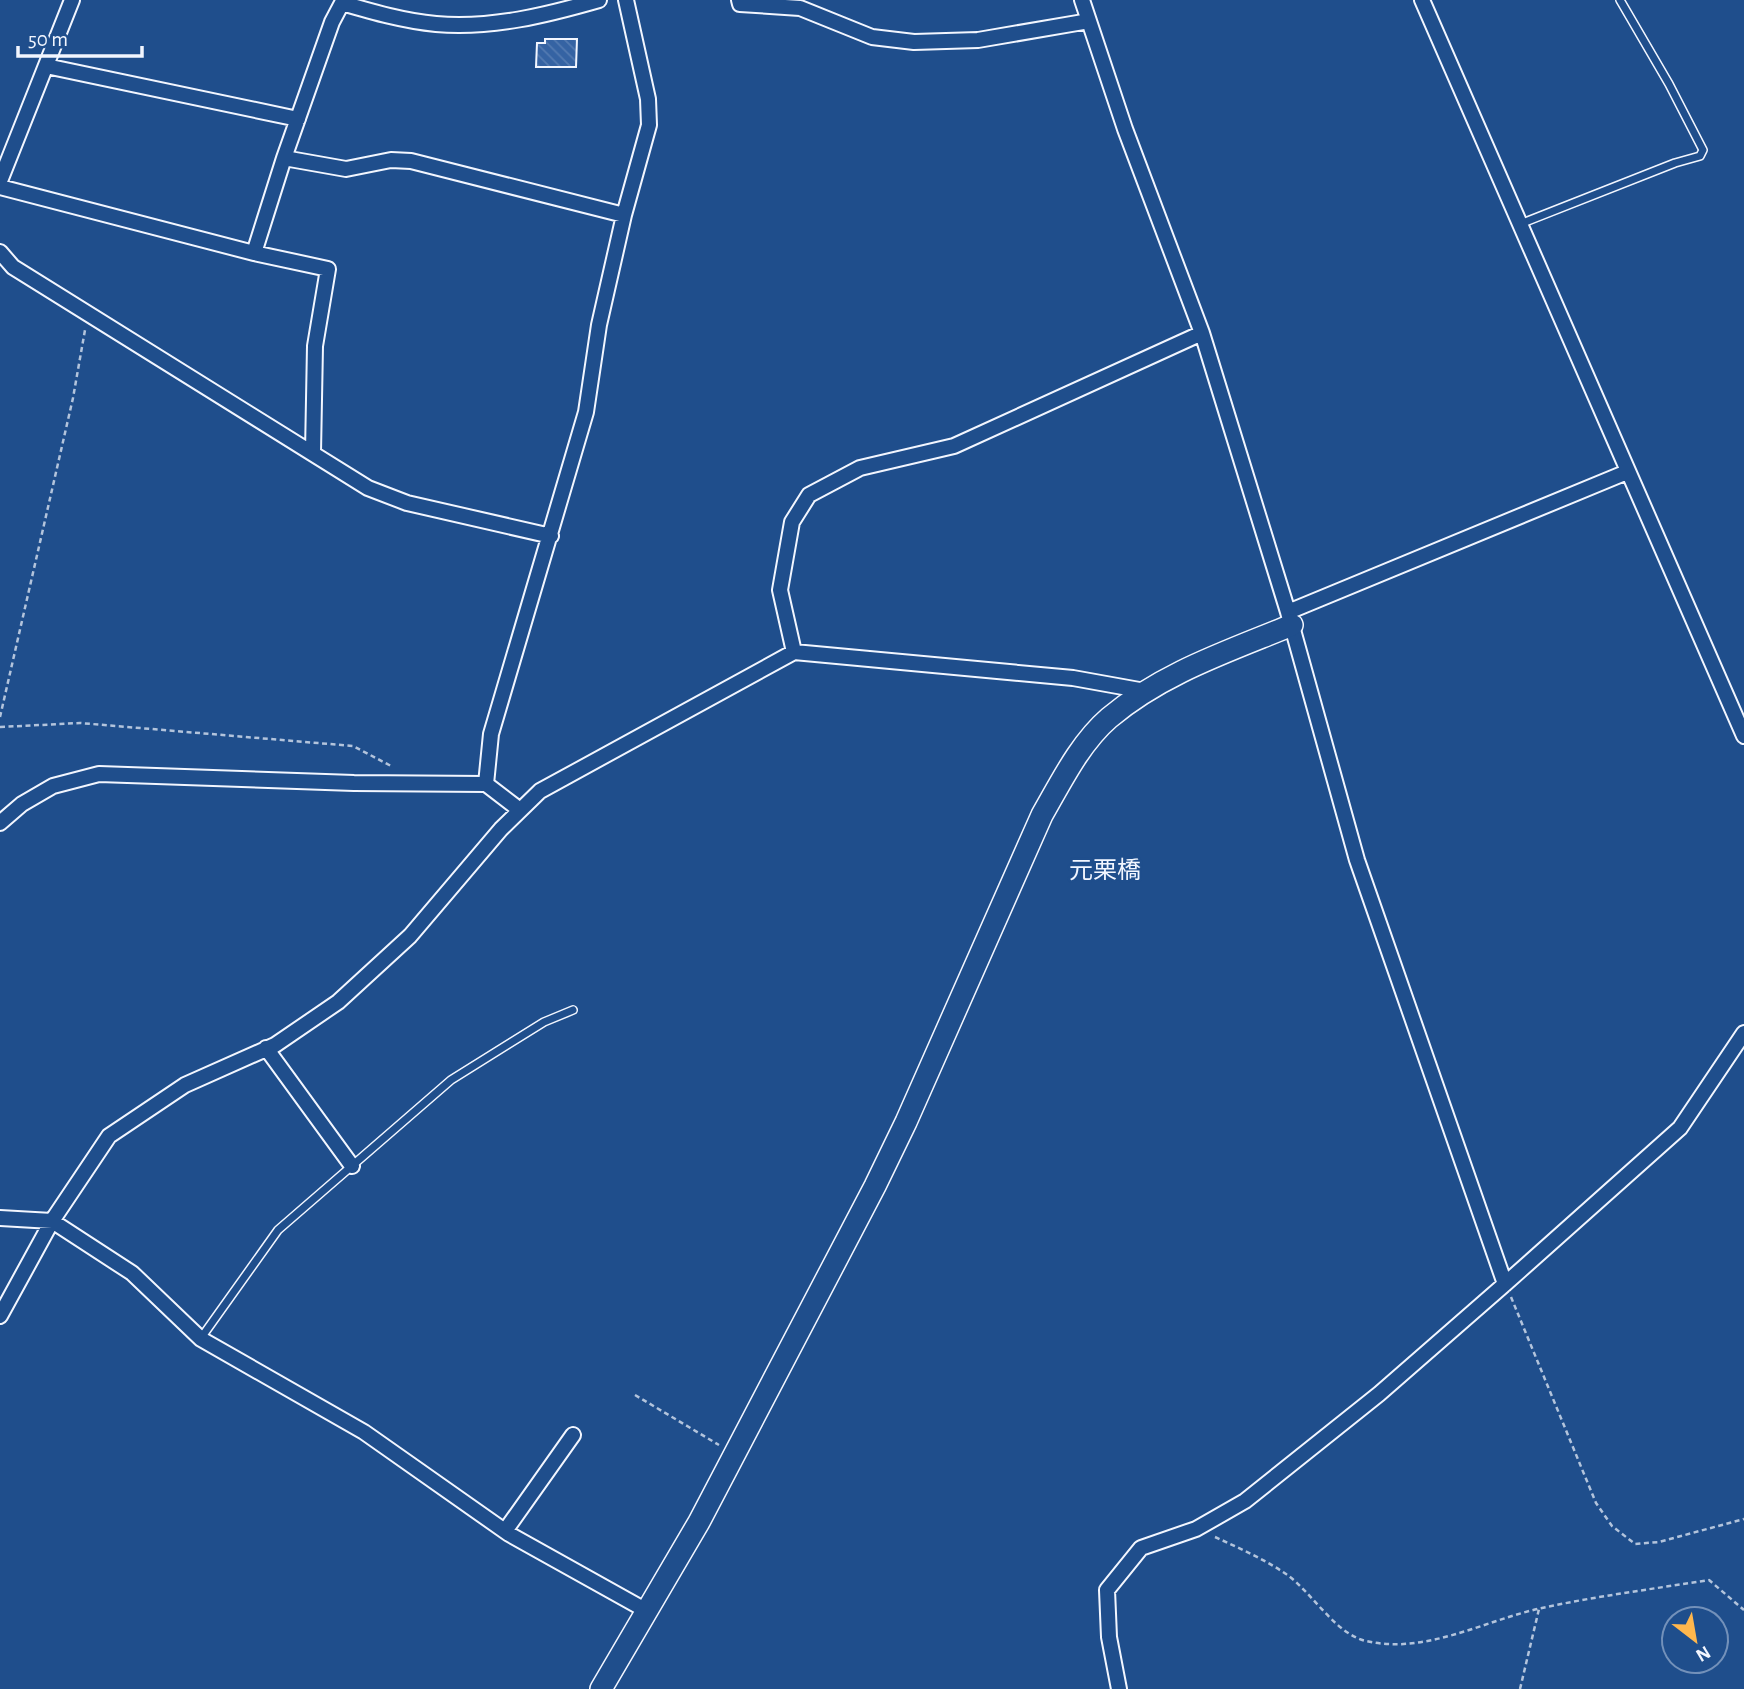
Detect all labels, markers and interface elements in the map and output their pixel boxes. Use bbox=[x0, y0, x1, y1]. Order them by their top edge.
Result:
scale bar bbox=[18, 14, 142, 58]
text: 50 m bbox=[28, 29, 68, 50]
district label: 元栗橋 bbox=[1069, 857, 1141, 883]
north arrow bbox=[1660, 1605, 1730, 1675]
text: N bbox=[1692, 1642, 1714, 1665]

